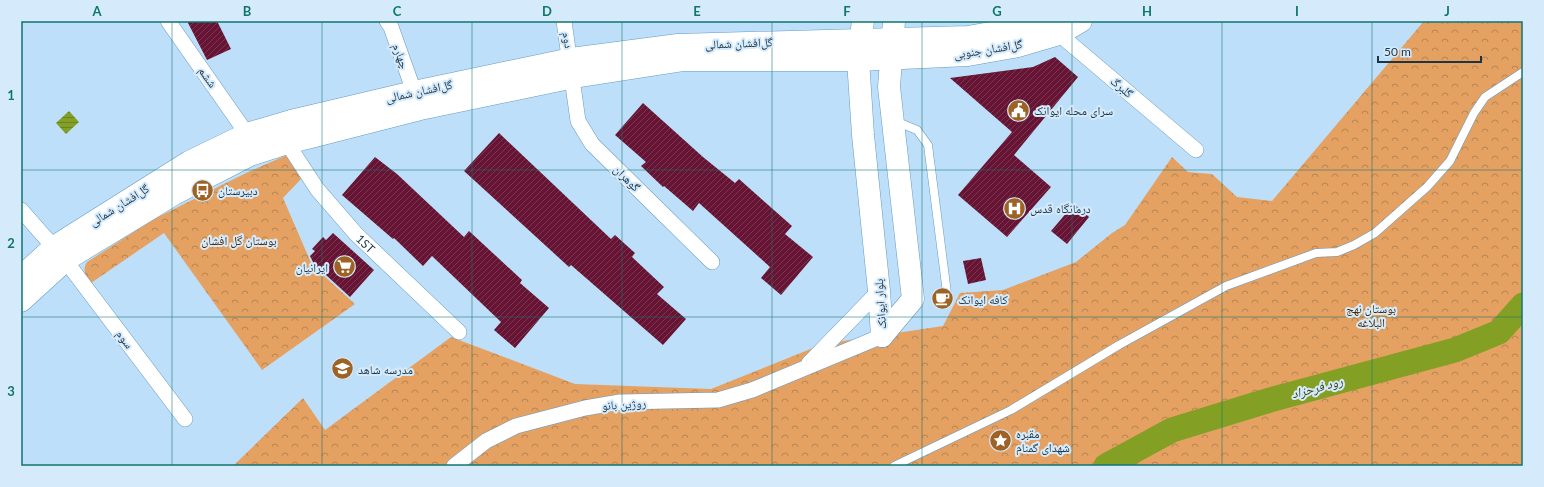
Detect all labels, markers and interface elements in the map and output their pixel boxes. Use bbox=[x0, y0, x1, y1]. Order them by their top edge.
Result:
text: A bbox=[91, 3, 102, 19]
text: B bbox=[243, 3, 252, 19]
text: C bbox=[393, 3, 402, 19]
text: D bbox=[542, 3, 552, 19]
text: E bbox=[693, 3, 701, 19]
text: F bbox=[843, 3, 851, 19]
text: G bbox=[992, 3, 1002, 19]
text: H bbox=[1142, 3, 1152, 19]
text: I bbox=[1295, 3, 1299, 19]
text: J bbox=[1444, 3, 1450, 19]
street label: دوم bbox=[558, 31, 577, 50]
street label: گل‌افشان شمالی bbox=[705, 34, 773, 52]
street label: گل‌افشان جنوبی bbox=[953, 36, 1023, 62]
scale bar bbox=[1378, 38, 1481, 64]
street label: چهارم bbox=[389, 41, 413, 71]
text: 50 m bbox=[1384, 44, 1411, 59]
street label: ششم bbox=[195, 64, 221, 91]
street label: گلبرگ bbox=[1107, 73, 1136, 101]
street label: گل‌افشان شمالی bbox=[384, 77, 454, 105]
text: 1 bbox=[7, 87, 15, 103]
public building icon: سرای محله ایوانک bbox=[1006, 97, 1032, 123]
place label: سرای محله ایوانک bbox=[1034, 103, 1113, 118]
street label: گوهران bbox=[611, 162, 643, 194]
bus stop icon: دبیرستان bbox=[189, 177, 215, 203]
street label: گل‌افشان شمالی bbox=[86, 181, 152, 229]
place label: دبیرستان bbox=[218, 183, 258, 198]
hospital icon: درمانگاه قدس bbox=[1002, 195, 1028, 221]
place label: درمانگاه قدس bbox=[1030, 201, 1091, 216]
street label: 1ST bbox=[353, 231, 378, 256]
park label: بوستان گل افشان bbox=[201, 233, 277, 248]
text: 2 bbox=[7, 235, 15, 251]
supermarket icon: ایرانیان bbox=[331, 254, 357, 280]
place label: ایرانیان bbox=[296, 260, 328, 275]
street label: بلوار ایوانک bbox=[871, 278, 890, 330]
cafe icon: کافه ایوانک bbox=[930, 286, 956, 312]
place label: کافه ایوانک bbox=[958, 292, 1008, 307]
park label: بوستان نهج البلاغه bbox=[1346, 301, 1396, 330]
street label: سوم bbox=[112, 327, 137, 352]
school or university icon: مدرسه شاهد bbox=[330, 356, 356, 382]
place label: مدرسه شاهد bbox=[358, 362, 413, 377]
water label: رود فرحزاد bbox=[1290, 373, 1344, 401]
text: 3 bbox=[7, 383, 15, 399]
street label: روژین بانو bbox=[601, 395, 647, 413]
place label: مقبره شهدای گمنام bbox=[1016, 426, 1070, 456]
place icon: مقبره شهدای گمنام bbox=[987, 427, 1013, 453]

